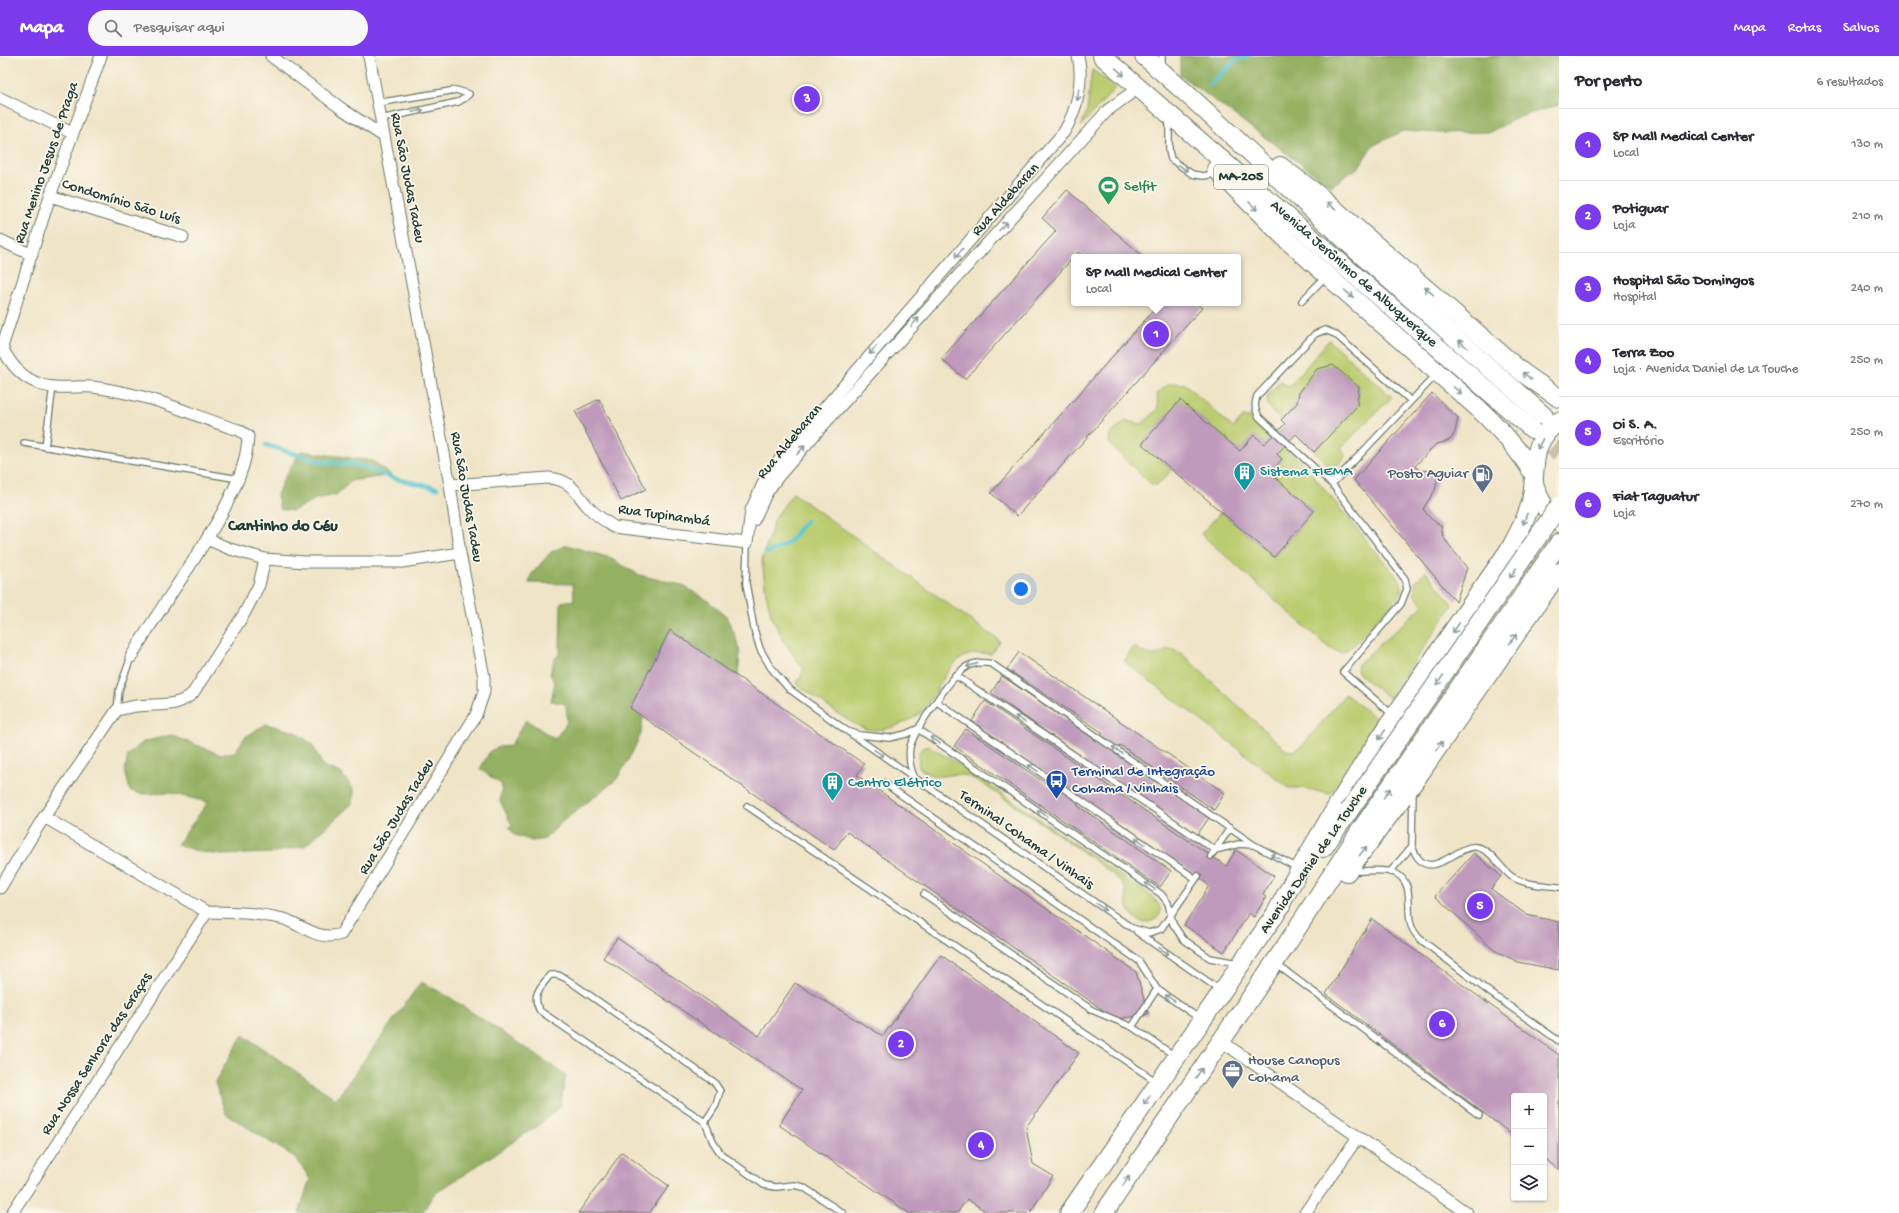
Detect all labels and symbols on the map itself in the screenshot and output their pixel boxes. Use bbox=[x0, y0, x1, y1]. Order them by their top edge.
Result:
one-way arrow bbox=[1115, 67, 1125, 77]
street label: Rua Menino Jesus de Praga bbox=[11, 79, 83, 246]
pin: 3 bbox=[794, 84, 820, 114]
one-way arrow bbox=[1074, 88, 1082, 101]
one-way arrow bbox=[412, 106, 425, 114]
street label: Rua São Judas Tadeu bbox=[386, 111, 428, 245]
street label: Rua Aldebaran bbox=[968, 160, 1044, 240]
one-way arrow bbox=[1177, 163, 1188, 172]
road number: MA-205 bbox=[1214, 165, 1268, 189]
sports icon: Selfit bbox=[1096, 174, 1122, 207]
street label: Condomínio São Luís bbox=[59, 175, 183, 229]
place label: Selfit bbox=[1124, 178, 1158, 196]
street label: Avenida Jerônimo de Albuquerque bbox=[1266, 197, 1441, 352]
one-way arrow bbox=[1248, 201, 1258, 211]
one-way arrow bbox=[1326, 201, 1336, 210]
one-way arrow bbox=[998, 220, 1007, 231]
one-way arrow bbox=[954, 247, 963, 258]
one-way arrow bbox=[1424, 287, 1434, 296]
one-way arrow bbox=[1344, 290, 1354, 299]
one-way arrow bbox=[911, 317, 920, 327]
pin: 1 bbox=[1143, 319, 1169, 349]
one-way arrow bbox=[1458, 340, 1468, 349]
one-way arrow bbox=[869, 345, 878, 356]
one-way arrow bbox=[1521, 372, 1532, 381]
one-way arrow bbox=[1452, 385, 1462, 394]
street label: Rua Aldebaran bbox=[753, 401, 827, 483]
street label: Rua São Judas Tadeu bbox=[446, 430, 486, 564]
one-way arrow bbox=[1536, 438, 1543, 450]
one-way arrow bbox=[796, 446, 805, 456]
building icon: Sistema FIEMA bbox=[1232, 459, 1258, 492]
fuel station icon: Posto Aguiar bbox=[1470, 461, 1496, 494]
place label: Sistema FIEMA bbox=[1260, 463, 1353, 481]
place label: Posto Aguiar bbox=[1387, 465, 1470, 483]
street label: Rua Tupinambá bbox=[617, 501, 712, 531]
one-way arrow bbox=[1521, 512, 1529, 524]
district label: Cantinho do Céu bbox=[227, 518, 338, 537]
one-way arrow bbox=[1509, 567, 1517, 578]
your location bbox=[1011, 579, 1031, 599]
one-way arrow bbox=[1452, 622, 1460, 633]
one-way arrow bbox=[1509, 634, 1517, 645]
one-way arrow bbox=[966, 662, 979, 669]
one-way arrow bbox=[1436, 674, 1444, 685]
one-way arrow bbox=[1015, 715, 1026, 723]
one-way arrow bbox=[1378, 729, 1386, 740]
one-way arrow bbox=[929, 736, 940, 744]
one-way arrow bbox=[1435, 741, 1443, 752]
one-way arrow bbox=[1112, 746, 1123, 754]
one-way arrow bbox=[873, 749, 884, 757]
street label: Rua São Judas Tadeu bbox=[355, 756, 439, 878]
place label: Terminal de Integração Cohama / Vinhais bbox=[1071, 763, 1215, 798]
one-way arrow bbox=[1028, 764, 1039, 772]
bus stop icon: Terminal de Integração Cohama / Vinhais bbox=[1044, 768, 1070, 801]
building icon: Centro Elétrico bbox=[819, 770, 845, 803]
place label: Centro Elétrico bbox=[848, 774, 942, 792]
street label: Avenida Daniel de La Touche bbox=[1256, 782, 1372, 937]
street label: Terminal Cohama / Vinhais bbox=[954, 786, 1097, 894]
one-way arrow bbox=[1383, 788, 1391, 799]
one-way arrow bbox=[1037, 809, 1048, 817]
one-way arrow bbox=[1135, 837, 1146, 845]
one-way arrow bbox=[1358, 846, 1367, 857]
one-way arrow bbox=[1271, 853, 1283, 860]
one-way arrow bbox=[1144, 882, 1155, 891]
pin: 5 bbox=[1467, 891, 1493, 921]
one-way arrow bbox=[1095, 903, 1106, 911]
one-way arrow bbox=[1158, 947, 1169, 955]
street label: Rua Nossa Senhora das Graças bbox=[38, 969, 157, 1139]
one-way arrow bbox=[1164, 994, 1175, 1002]
pin: 6 bbox=[1429, 1009, 1455, 1039]
pin: 2 bbox=[888, 1029, 914, 1059]
place label: House Canopus Cohama bbox=[1248, 1052, 1340, 1087]
office icon: House Canopus Cohama bbox=[1220, 1057, 1246, 1090]
one-way arrow bbox=[1195, 1068, 1203, 1079]
one-way arrow bbox=[1143, 1094, 1151, 1105]
pin: 4 bbox=[968, 1130, 994, 1160]
one-way arrow bbox=[1122, 1176, 1130, 1187]

